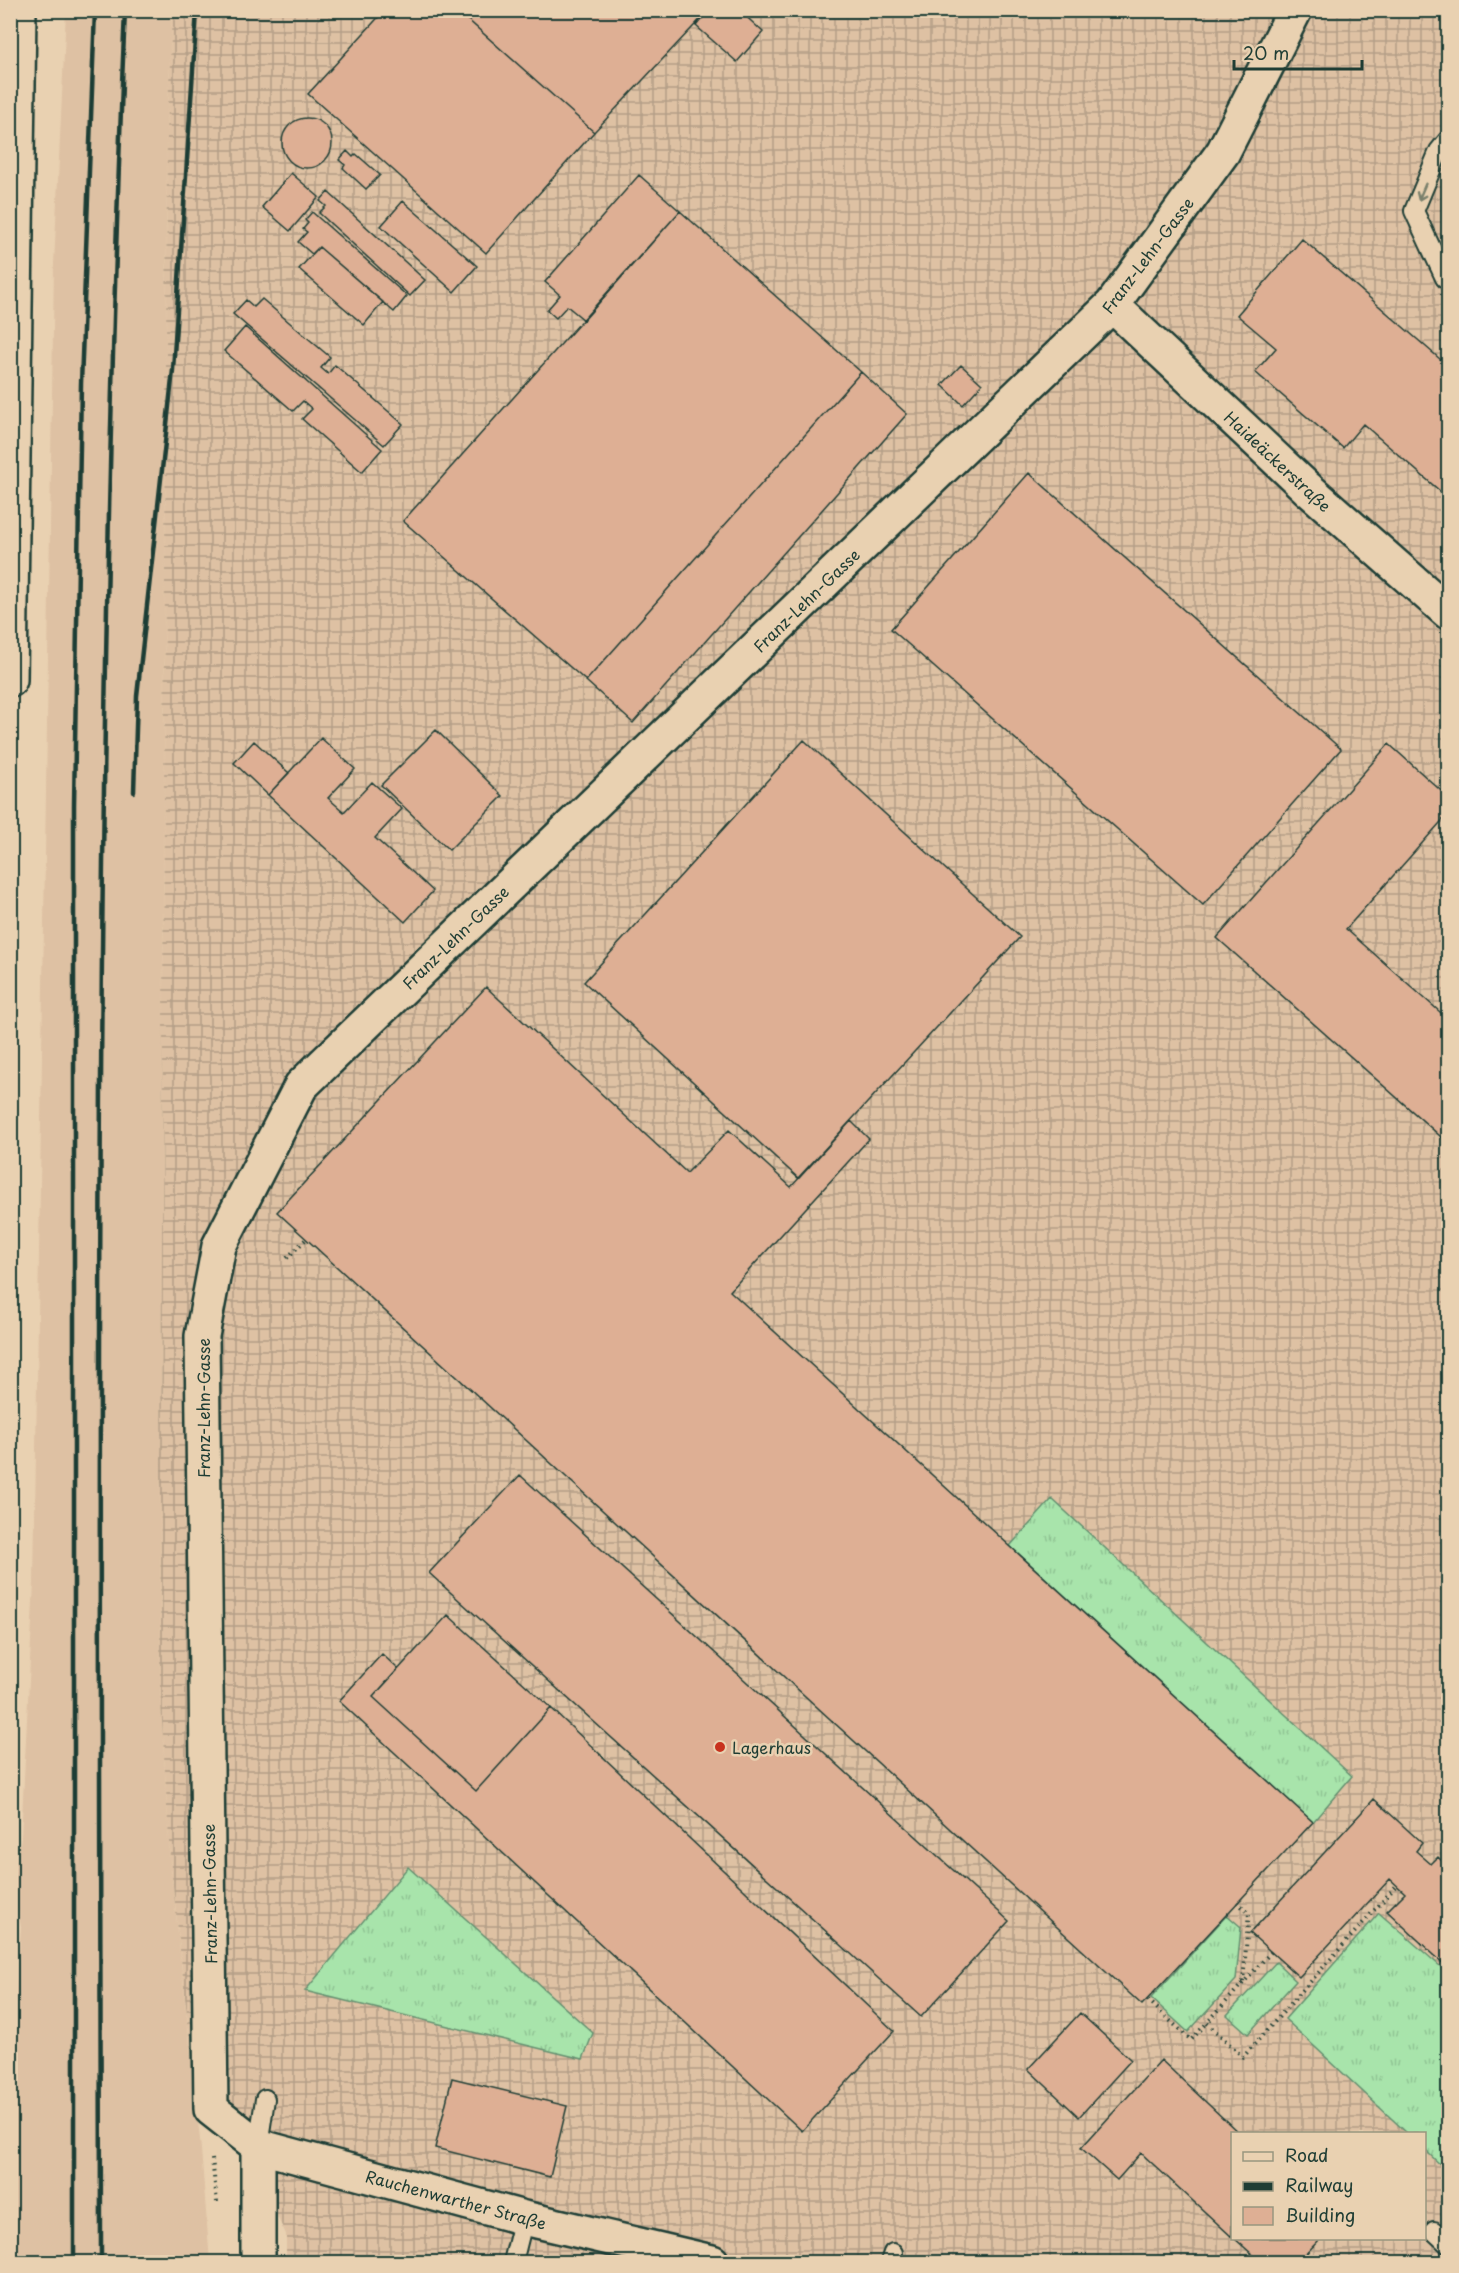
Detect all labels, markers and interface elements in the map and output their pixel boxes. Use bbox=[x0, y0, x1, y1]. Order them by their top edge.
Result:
scale bar bbox=[1234, 33, 1362, 71]
text: 20 m bbox=[1243, 39, 1289, 66]
one-way arrow bbox=[1416, 182, 1427, 201]
street label: Franz-Lehn-Gasse bbox=[1095, 192, 1199, 318]
street label: Haideäckerstraße bbox=[1219, 405, 1337, 517]
street label: Franz-Lehn-Gasse bbox=[747, 543, 865, 657]
street label: Franz-Lehn-Gasse bbox=[396, 880, 514, 994]
street label: Franz-Lehn-Gasse bbox=[191, 1338, 215, 1478]
place label: Lagerhaus bbox=[732, 1735, 811, 1759]
marker: Lagerhaus bbox=[713, 1740, 727, 1754]
street label: Franz-Lehn-Gasse bbox=[196, 1824, 222, 1964]
legend bbox=[1231, 2132, 1426, 2240]
text: Road bbox=[1285, 2141, 1329, 2168]
street label: Rauchenwarther Straße bbox=[363, 2163, 549, 2235]
text: Railway bbox=[1285, 2171, 1353, 2198]
text: Building bbox=[1285, 2201, 1355, 2228]

